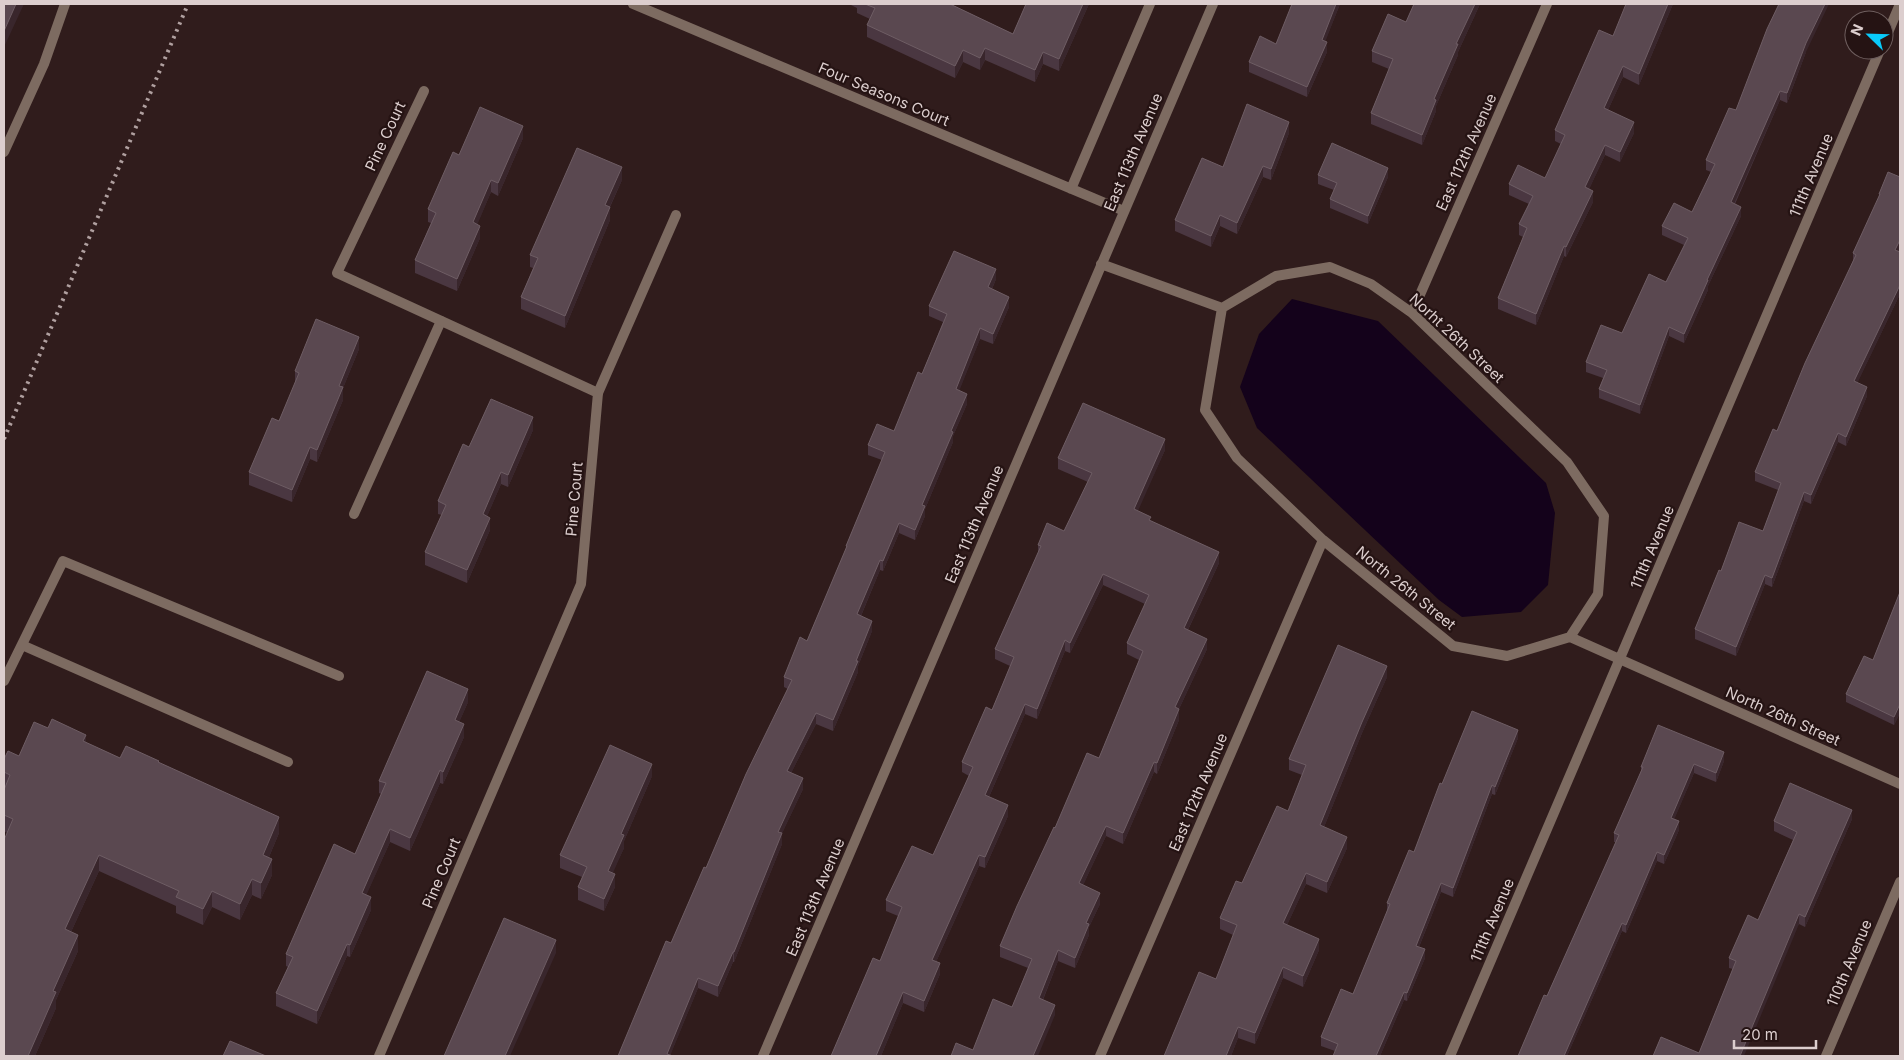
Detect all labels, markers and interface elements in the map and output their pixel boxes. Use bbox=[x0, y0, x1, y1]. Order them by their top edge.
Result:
north arrow bbox=[1844, 10, 1894, 60]
text: N bbox=[1847, 21, 1866, 38]
street label: Four Seasons Court bbox=[816, 58, 952, 130]
street label: East 113th Avenue bbox=[1100, 90, 1166, 214]
street label: East 112th Avenue bbox=[1432, 90, 1500, 214]
street label: Pine Court bbox=[361, 98, 409, 174]
street label: 111th Avenue bbox=[1785, 130, 1837, 220]
street label: Norht 26th Street bbox=[1406, 289, 1509, 387]
street label: Pine Court bbox=[561, 461, 587, 537]
street label: East 113th Avenue bbox=[941, 462, 1007, 586]
street label: 111th Avenue bbox=[1626, 502, 1678, 592]
street label: North 26th Street bbox=[1352, 542, 1460, 634]
street label: North 26th Street bbox=[1723, 682, 1843, 750]
street label: East 112th Avenue bbox=[1165, 730, 1231, 854]
street label: Pine Court bbox=[418, 835, 464, 911]
street label: East 113th Avenue bbox=[782, 835, 848, 959]
street label: 111th Avenue bbox=[1466, 875, 1518, 965]
street label: 110th Avenue bbox=[1822, 917, 1876, 1009]
scale bar bbox=[1734, 1018, 1816, 1050]
text: 20 m bbox=[1742, 1025, 1778, 1044]

